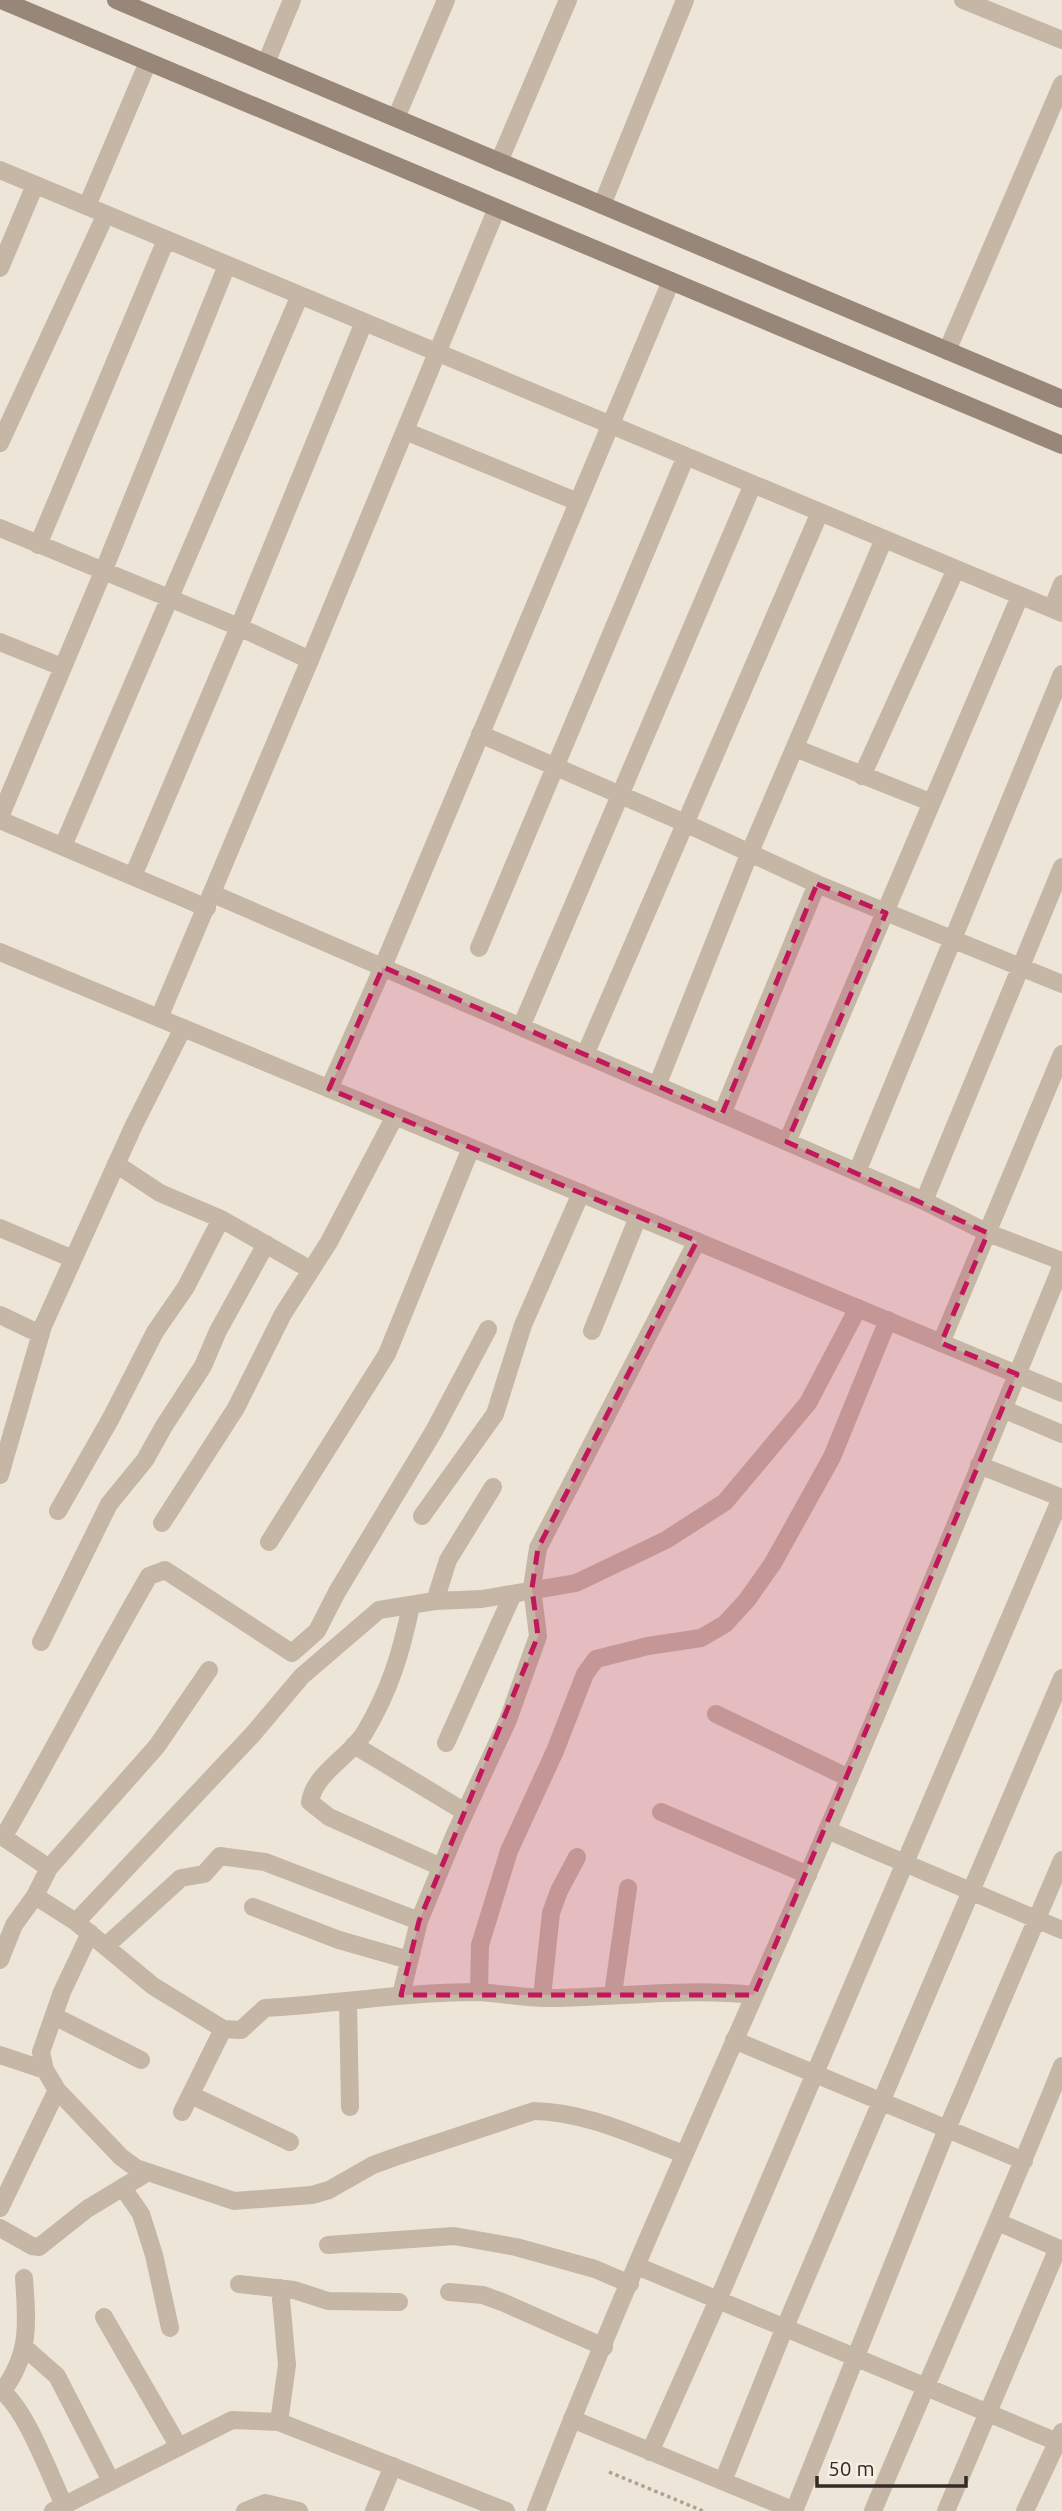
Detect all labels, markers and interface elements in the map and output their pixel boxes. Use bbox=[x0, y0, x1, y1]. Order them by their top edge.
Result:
scale bar bbox=[817, 2444, 966, 2488]
text: 50 m bbox=[828, 2456, 875, 2480]

